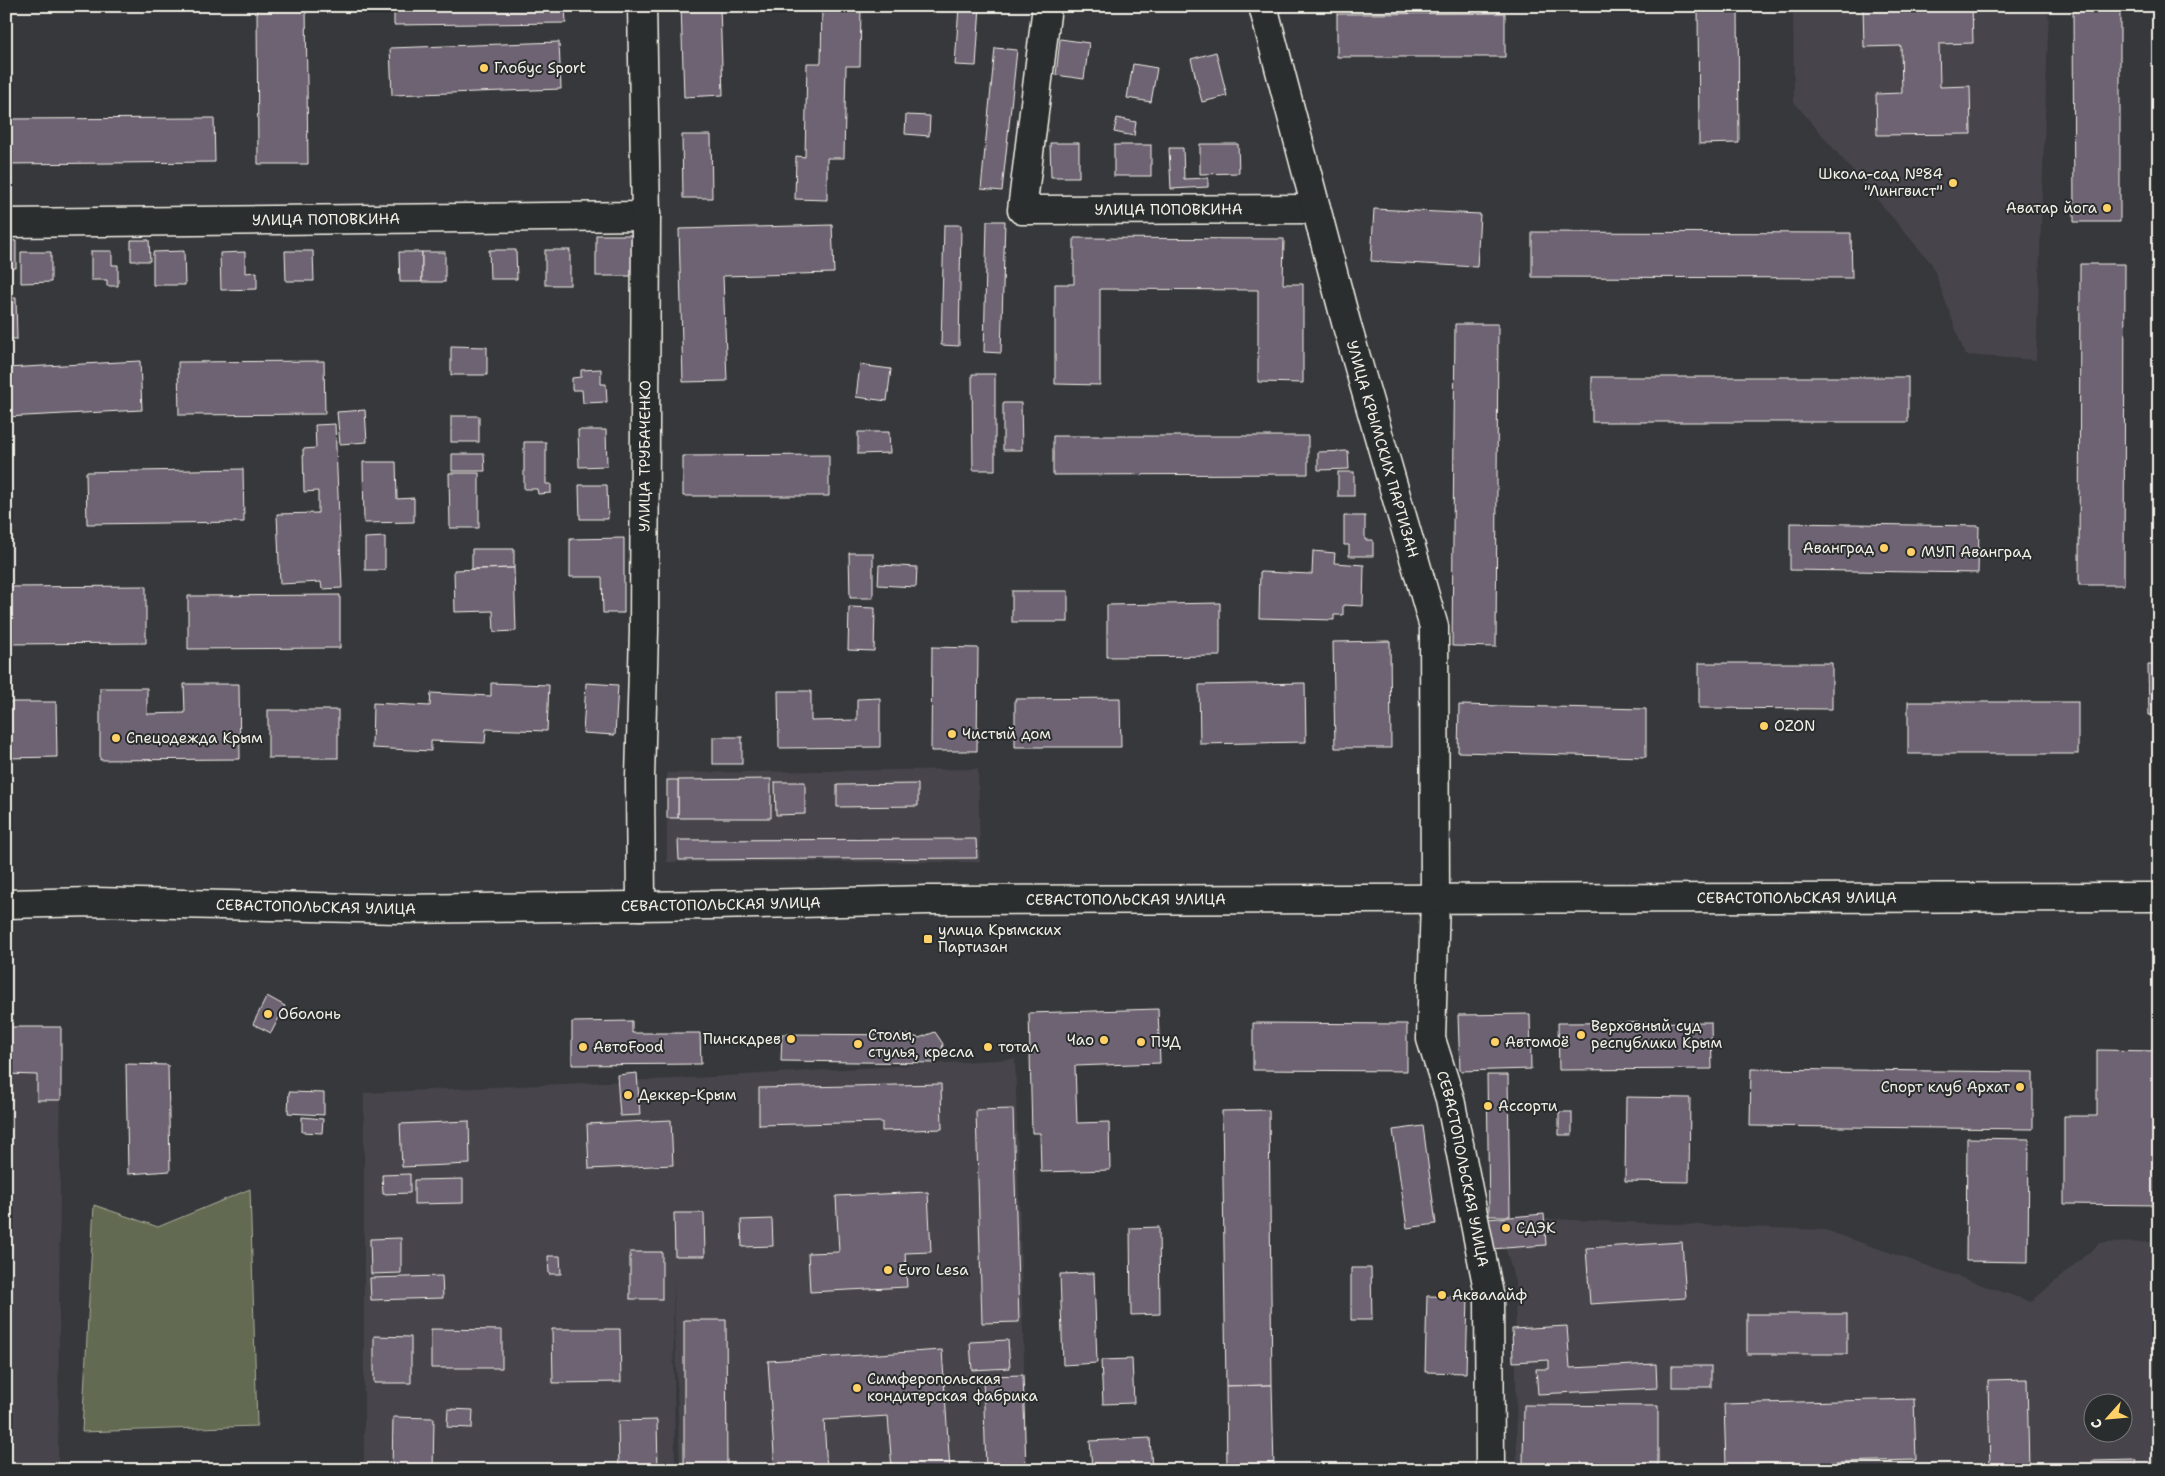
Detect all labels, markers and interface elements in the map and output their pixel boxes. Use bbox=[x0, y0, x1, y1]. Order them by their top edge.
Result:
place label: Глобус Sport bbox=[494, 58, 586, 78]
marker: Глобус Sport bbox=[478, 62, 490, 74]
place label: Школа-сад №84 "Лингвист" bbox=[1818, 164, 1943, 201]
marker: Школа-сад №84 "Лингвист" bbox=[1947, 177, 1959, 189]
place label: Аватар йога bbox=[2006, 198, 2098, 218]
street label: УЛИЦА ПОПОВКИНА bbox=[1094, 199, 1243, 220]
marker: Аватар йога bbox=[2101, 202, 2113, 214]
street label: УЛИЦА ПОПОВКИНА bbox=[252, 209, 400, 230]
street label: УЛИЦА КРЫМСКИХ ПАРТИЗАН bbox=[1342, 338, 1423, 560]
street label: УЛИЦА ТРУБАЧЕНКО bbox=[634, 380, 655, 532]
place label: Аванград bbox=[1803, 538, 1874, 558]
marker: Аванград bbox=[1878, 542, 1890, 554]
place label: МУП Аванград bbox=[1921, 542, 2032, 562]
marker: МУП Аванград bbox=[1905, 546, 1917, 558]
place label: OZON bbox=[1774, 716, 1815, 736]
marker: OZON bbox=[1758, 720, 1770, 732]
place label: Чистый дом bbox=[962, 724, 1051, 744]
place label: Спецодежда Крым bbox=[126, 728, 263, 748]
marker: Чистый дом bbox=[946, 728, 958, 740]
marker: Спецодежда Крым bbox=[110, 732, 122, 744]
street label: СЕВАСТОПОЛЬСКАЯ УЛИЦА bbox=[1697, 888, 1897, 908]
street label: СЕВАСТОПОЛЬСКАЯ УЛИЦА bbox=[1026, 889, 1226, 910]
street label: СЕВАСТОПОЛЬСКАЯ УЛИЦА bbox=[621, 892, 821, 916]
street label: СЕВАСТОПОЛЬСКАЯ УЛИЦА bbox=[216, 895, 416, 919]
place label: улица Крымских Партизан bbox=[938, 920, 1061, 957]
marker: улица Крымских Партизан bbox=[922, 933, 934, 945]
place label: Оболонь bbox=[278, 1004, 341, 1024]
marker: Оболонь bbox=[262, 1008, 274, 1020]
place label: Верховный суд республики Крым bbox=[1591, 1016, 1722, 1053]
place label: Столы, стулья, кресла bbox=[868, 1025, 975, 1062]
place label: Пинскдрев bbox=[703, 1029, 781, 1049]
marker: Верховный суд республики Крым bbox=[1575, 1029, 1587, 1041]
place label: Чао bbox=[1067, 1030, 1094, 1050]
place label: ПУД bbox=[1151, 1032, 1182, 1052]
place label: Автомоё bbox=[1505, 1032, 1569, 1052]
marker: Пинскдрев bbox=[785, 1033, 797, 1045]
marker: Чао bbox=[1098, 1034, 1110, 1046]
marker: ПУД bbox=[1135, 1036, 1147, 1048]
marker: Автомоё bbox=[1489, 1036, 1501, 1048]
place label: АвтоFood bbox=[593, 1037, 664, 1057]
place label: тотал bbox=[998, 1037, 1039, 1057]
marker: Столы, стулья, кресла bbox=[852, 1038, 864, 1050]
marker: АвтоFood bbox=[577, 1041, 589, 1053]
marker: тотал bbox=[982, 1041, 994, 1053]
street label: СЕВАСТОПОЛЬСКАЯ УЛИЦА bbox=[1432, 1068, 1493, 1269]
place label: Спорт клуб Архат bbox=[1881, 1077, 2010, 1097]
marker: Спорт клуб Архат bbox=[2014, 1081, 2026, 1093]
place label: Деккер-Крым bbox=[638, 1085, 737, 1105]
marker: Деккер-Крым bbox=[622, 1089, 634, 1101]
place label: Ассорти bbox=[1498, 1096, 1558, 1116]
marker: Ассорти bbox=[1482, 1100, 1494, 1112]
place label: СДЭК bbox=[1516, 1218, 1556, 1238]
marker: СДЭК bbox=[1500, 1222, 1512, 1234]
place label: Euro Lesa bbox=[898, 1260, 969, 1280]
marker: Euro Lesa bbox=[882, 1264, 894, 1276]
place label: Аквалайф bbox=[1452, 1285, 1528, 1305]
marker: Аквалайф bbox=[1436, 1289, 1448, 1301]
place label: Симферопольская кондитерская фабрика bbox=[867, 1369, 1039, 1406]
marker: Симферопольская кондитерская фабрика bbox=[851, 1382, 863, 1394]
north arrow bbox=[2082, 1394, 2132, 1444]
text: С bbox=[2086, 1416, 2106, 1432]

